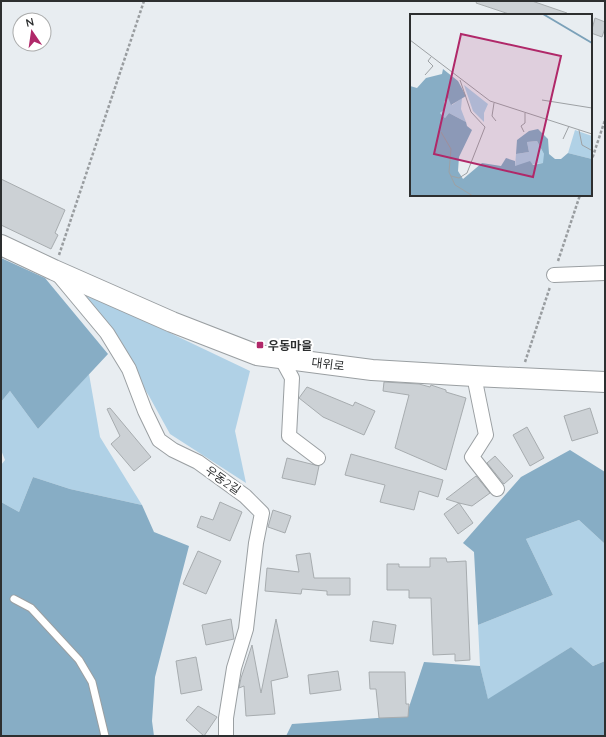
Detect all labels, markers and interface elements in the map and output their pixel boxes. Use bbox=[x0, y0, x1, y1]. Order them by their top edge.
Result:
north arrow bbox=[12, 12, 52, 52]
inset map bbox=[410, 14, 592, 196]
text: N bbox=[24, 15, 35, 30]
place label: 우동마을 bbox=[268, 338, 312, 353]
marker: 우동마을 bbox=[255, 340, 265, 350]
street label: 대위로 bbox=[311, 355, 345, 373]
street label: 우동2길 bbox=[202, 462, 244, 498]

